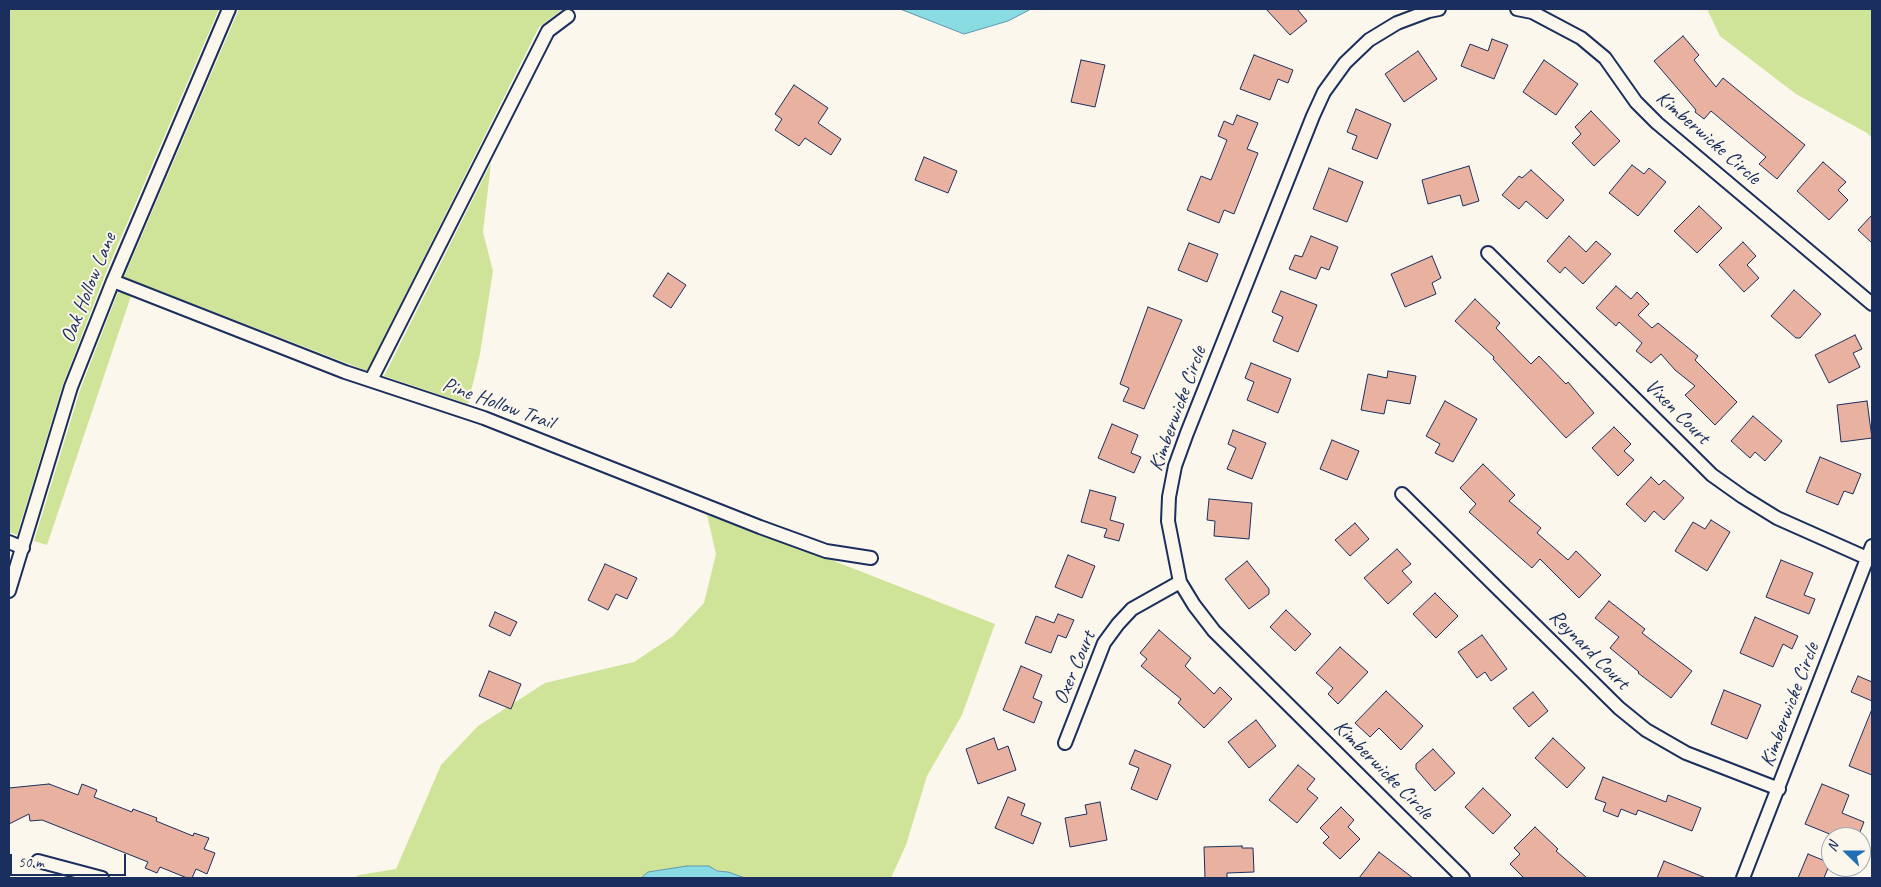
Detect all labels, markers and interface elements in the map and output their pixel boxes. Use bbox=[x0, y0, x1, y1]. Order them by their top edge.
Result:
street label: Kimberwicke Circle bbox=[1650, 86, 1766, 190]
street label: Oak Hollow Lane bbox=[56, 229, 122, 347]
street label: Kimberwicke Circle bbox=[1144, 343, 1212, 475]
street label: Pine Hollow Trail bbox=[439, 372, 557, 436]
street label: Vixen Court bbox=[1639, 374, 1715, 450]
street label: Reynard Court bbox=[1544, 605, 1634, 695]
street label: Oxer Court bbox=[1048, 627, 1102, 709]
street label: Kimberwicke Circle bbox=[1755, 639, 1825, 771]
street label: Kimberwicke Circle bbox=[1328, 715, 1438, 825]
north arrow bbox=[1821, 827, 1871, 877]
text: N bbox=[1823, 839, 1842, 854]
scale bar bbox=[12, 844, 129, 876]
text: 50 m bbox=[18, 853, 44, 872]

